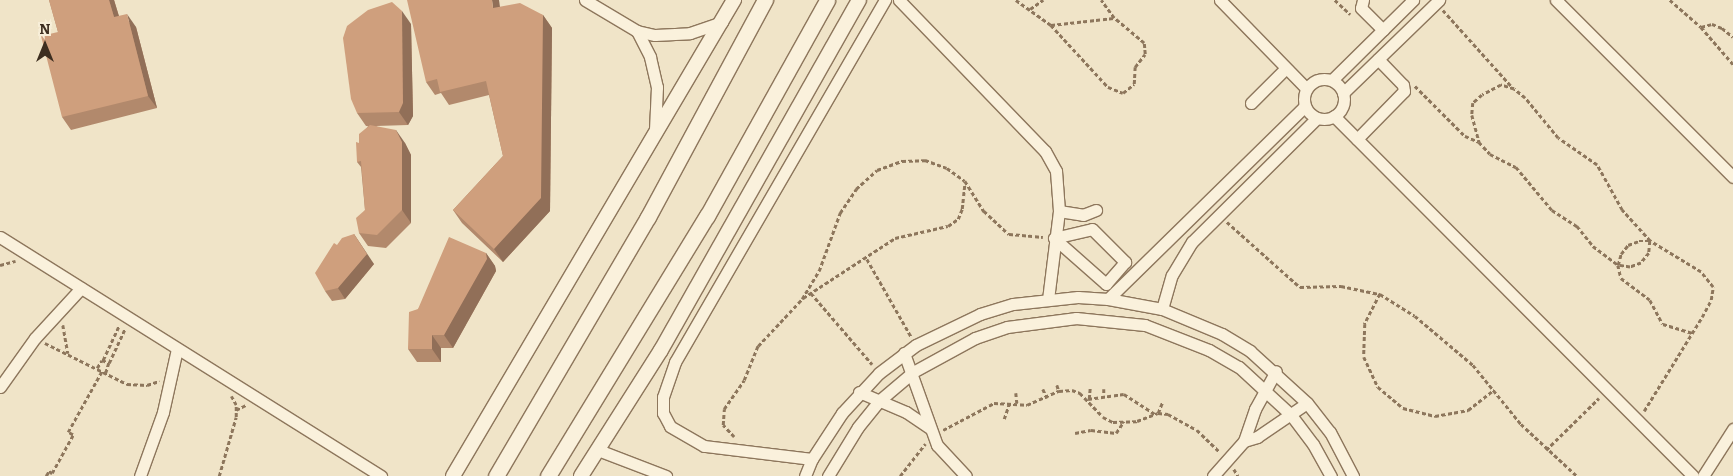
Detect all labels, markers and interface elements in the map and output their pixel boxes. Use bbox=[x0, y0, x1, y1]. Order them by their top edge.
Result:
north arrow bbox=[20, 20, 70, 70]
text: N bbox=[40, 21, 50, 38]

